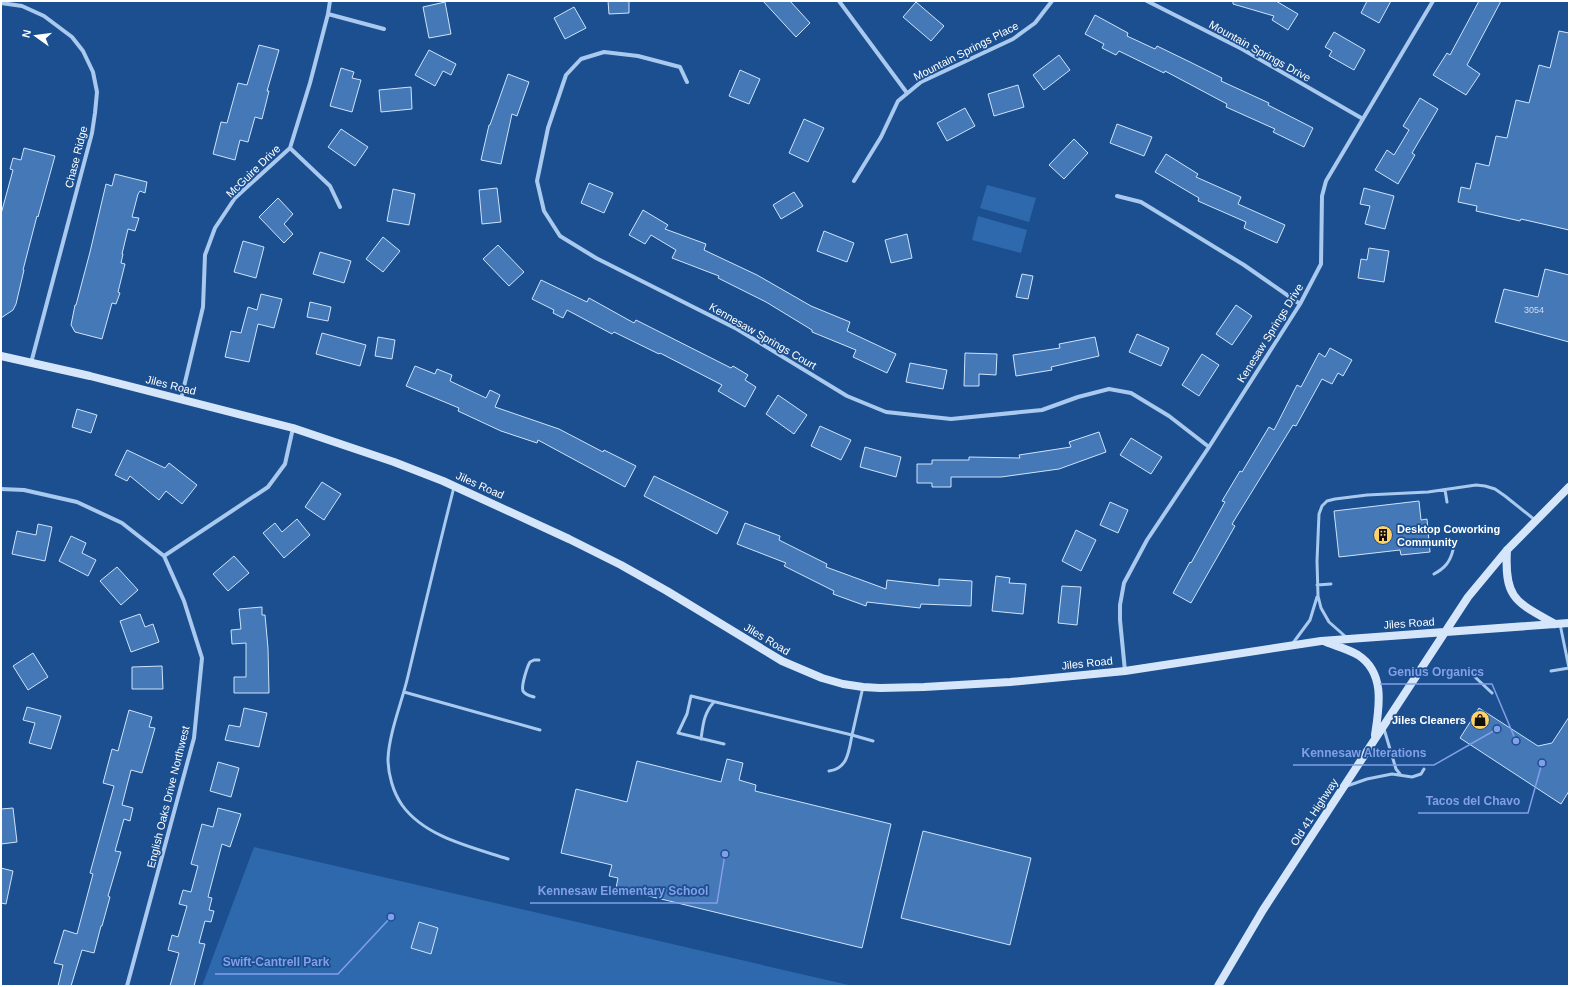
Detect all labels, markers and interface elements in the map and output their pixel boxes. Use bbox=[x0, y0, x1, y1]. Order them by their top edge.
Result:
north arrow bbox=[16, 16, 56, 56]
street label: Mountain Springs Drive bbox=[1207, 18, 1313, 84]
street label: Mountain Springs Place bbox=[912, 19, 1020, 83]
text: N bbox=[20, 28, 33, 39]
street label: Chase Ridge bbox=[62, 125, 90, 189]
street label: McGuire Drive bbox=[224, 142, 282, 200]
street label: Kenesaw Springs Drive bbox=[1235, 281, 1305, 385]
street label: Kennesaw Springs Court bbox=[707, 300, 819, 372]
house number: 3054 bbox=[1524, 305, 1544, 315]
street label: Jiles Road bbox=[145, 373, 197, 397]
street label: Jiles Road bbox=[454, 469, 506, 501]
place label: Desktop Coworking Community bbox=[1397, 523, 1500, 548]
building icon: Desktop Coworking Community bbox=[1372, 524, 1394, 546]
street label: Jiles Road bbox=[1383, 615, 1435, 631]
street label: Jiles Road bbox=[742, 621, 792, 657]
street label: Jiles Road bbox=[1061, 654, 1113, 672]
callout: Genius Organics bbox=[1380, 660, 1492, 684]
text: Genius Organics bbox=[1388, 665, 1484, 679]
shop icon: Jiles Cleaners bbox=[1469, 709, 1491, 731]
place label: Jiles Cleaners bbox=[1392, 714, 1466, 726]
street label: English Oaks Drive Northwest bbox=[145, 725, 191, 869]
callout: Kennesaw Alterations bbox=[1293, 741, 1434, 765]
text: Kennesaw Alterations bbox=[1302, 746, 1427, 760]
street label: Old 41 Highway bbox=[1288, 776, 1340, 848]
callout: Tacos del Chavo bbox=[1418, 789, 1528, 813]
text: Tacos del Chavo bbox=[1426, 794, 1520, 808]
callout: Kennesaw Elementary School bbox=[530, 879, 717, 903]
text: Kennesaw Elementary School bbox=[538, 884, 708, 898]
callout: Swift-Cantrell Park bbox=[215, 950, 338, 974]
text: Swift-Cantrell Park bbox=[223, 955, 330, 969]

